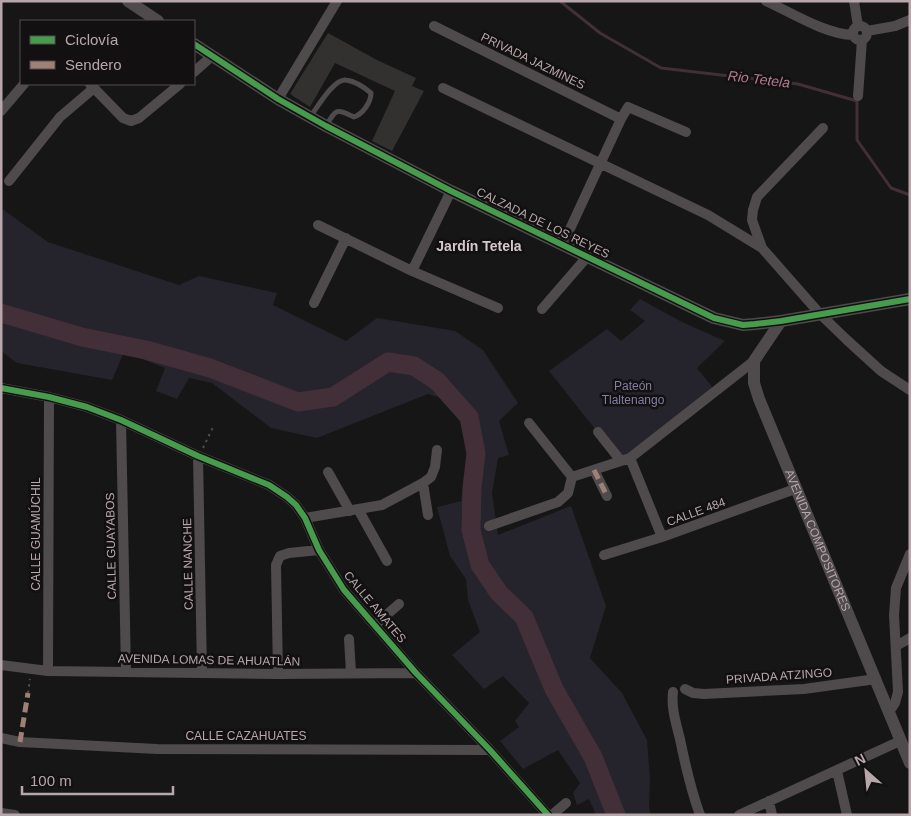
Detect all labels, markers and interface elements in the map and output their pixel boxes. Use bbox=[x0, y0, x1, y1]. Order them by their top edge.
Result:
legend bbox=[20, 20, 195, 85]
street label: PRIVADA JAZMINES bbox=[479, 30, 587, 92]
text: Ciclovía bbox=[65, 31, 119, 48]
text: Sendero bbox=[65, 56, 122, 73]
water label: Rio Tetela bbox=[727, 67, 791, 91]
street label: CALZADA DE LOS REYES bbox=[474, 185, 612, 261]
district label: Jardín Tetela bbox=[436, 238, 522, 254]
park label: Pateón Tlaltenango bbox=[602, 379, 665, 407]
street label: AVENIDA COMPOSITORES bbox=[782, 467, 853, 613]
street label: CALLE GUAMÚCHIL bbox=[28, 477, 43, 591]
street label: CALLE GUAYABOS bbox=[103, 492, 119, 600]
street label: CALLE 484 bbox=[665, 495, 728, 529]
street label: CALLE NANCHE bbox=[180, 518, 196, 610]
street label: CALLE AMATES bbox=[341, 568, 409, 646]
street label: AVENIDA LOMAS DE AHUATLÁN bbox=[118, 650, 300, 669]
street label: PRIVADA ATZINGO bbox=[726, 665, 832, 687]
street label: CALLE CAZAHUATES bbox=[185, 729, 307, 743]
north arrow bbox=[841, 746, 891, 796]
text: N bbox=[852, 750, 868, 769]
scale bar bbox=[22, 764, 174, 796]
text: 100 m bbox=[30, 772, 72, 789]

